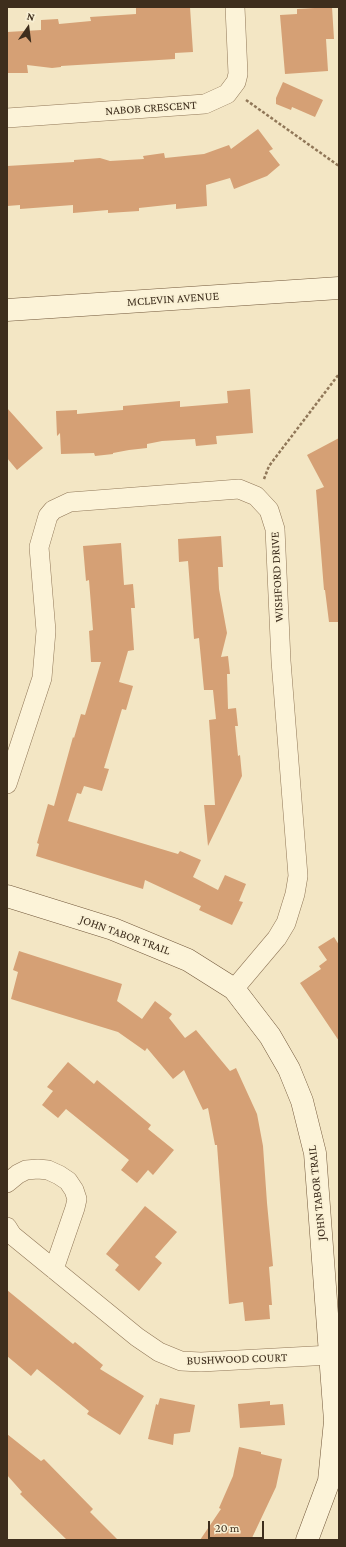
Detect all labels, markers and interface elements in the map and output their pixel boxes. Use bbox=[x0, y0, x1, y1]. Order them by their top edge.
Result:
north arrow bbox=[8, 8, 48, 48]
text: N bbox=[26, 10, 36, 23]
street label: NABOB CRESCENT bbox=[105, 98, 197, 118]
street label: MCLEVIN AVENUE bbox=[127, 289, 219, 309]
street label: WISHFORD DRIVE bbox=[267, 531, 287, 623]
street label: JOHN TABOR TRAIL bbox=[78, 912, 172, 958]
street label: JOHN TABOR TRAIL bbox=[305, 1145, 329, 1241]
street label: BUSHWOOD COURT bbox=[186, 1350, 288, 1368]
scale bar bbox=[210, 1513, 266, 1539]
text: 20 m bbox=[215, 1521, 239, 1535]

